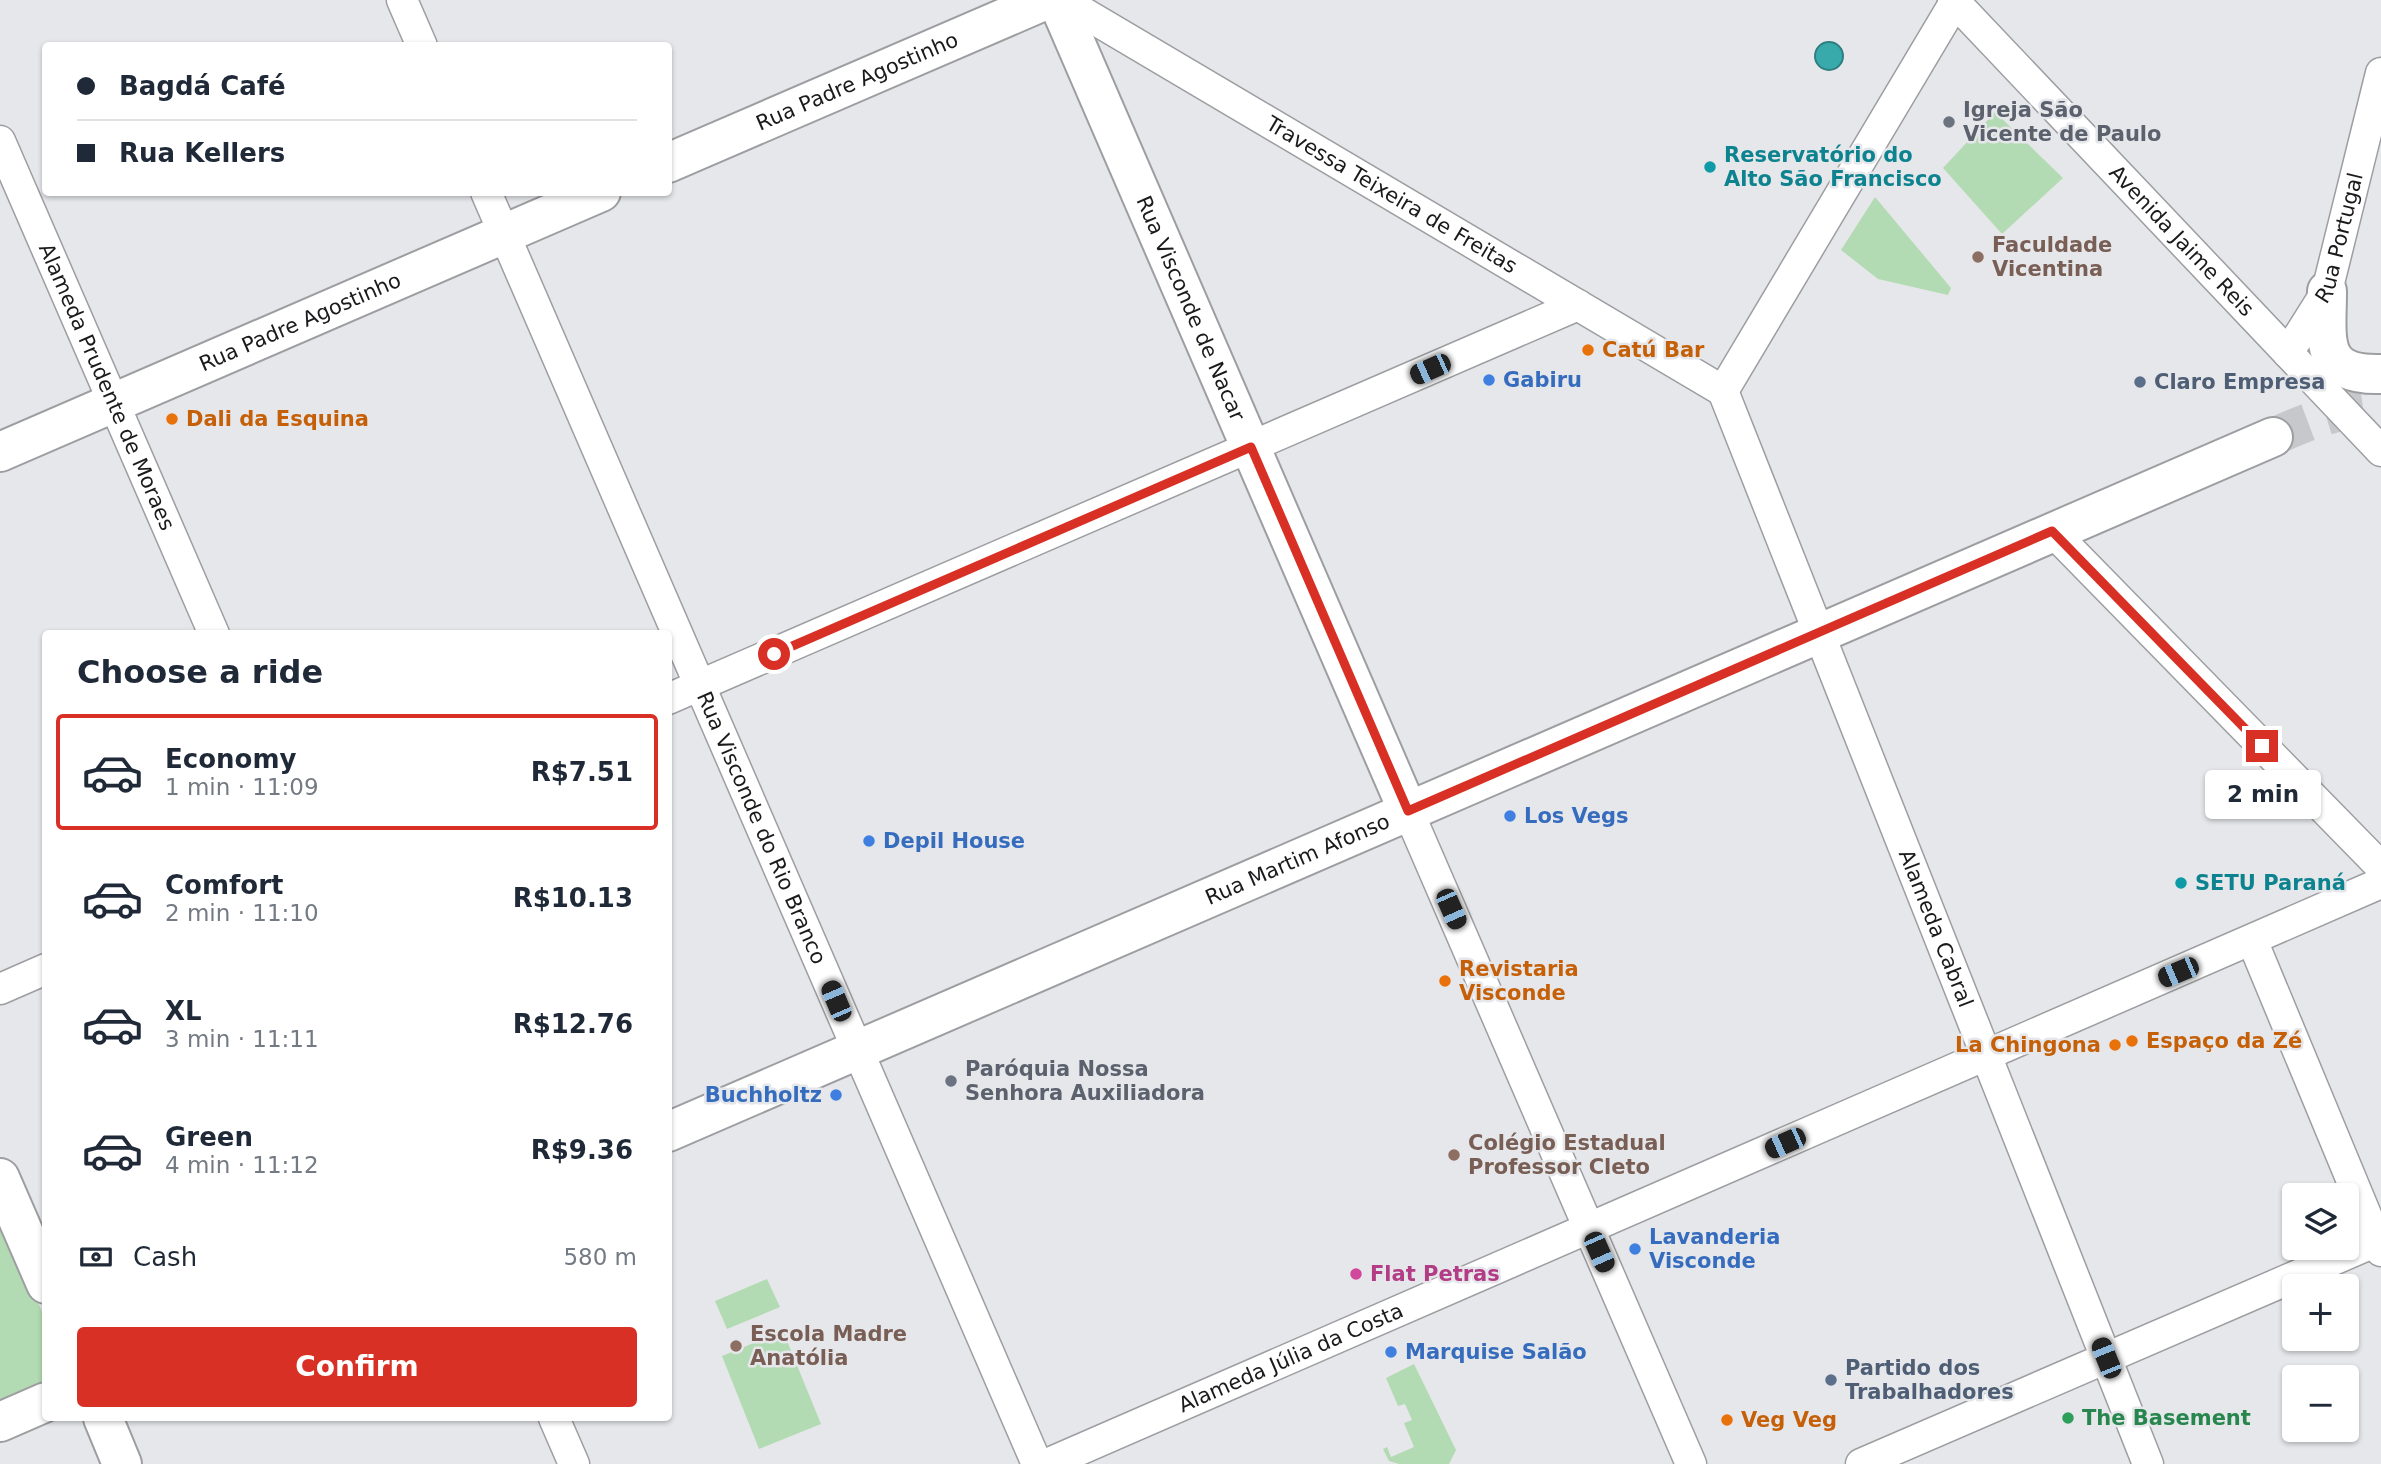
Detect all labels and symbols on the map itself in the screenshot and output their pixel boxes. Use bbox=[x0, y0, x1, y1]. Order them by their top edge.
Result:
street label: Rua Padre Agostinho bbox=[753, 27, 962, 135]
place label: Igreja São Vicente de Paulo bbox=[1963, 98, 2161, 146]
street label: Travessa Teixeira de Freitas bbox=[1261, 111, 1521, 278]
marker: Igreja São Vicente de Paulo bbox=[1941, 114, 1957, 130]
place label: Reservatório do Alto São Francisco bbox=[1724, 143, 1942, 191]
marker: Reservatório do Alto São Francisco bbox=[1702, 159, 1718, 175]
street label: Avenida Jaime Reis bbox=[2104, 160, 2259, 321]
street label: Rua Portugal bbox=[2310, 170, 2368, 308]
street label: Rua Visconde de Nacar bbox=[1131, 192, 1250, 425]
place label: Faculdade Vicentina bbox=[1992, 233, 2112, 281]
street label: Alameda Prudente de Moraes bbox=[34, 240, 180, 534]
marker: Faculdade Vicentina bbox=[1970, 249, 1986, 265]
street label: Rua Padre Agostinho bbox=[196, 268, 405, 376]
place label: Catú Bar bbox=[1602, 338, 1705, 362]
marker: Catú Bar bbox=[1580, 342, 1596, 358]
car bbox=[1407, 351, 1454, 387]
place label: Gabiru bbox=[1503, 368, 1582, 392]
place label: Claro Empresa bbox=[2154, 370, 2325, 394]
marker: Gabiru bbox=[1481, 372, 1497, 388]
marker: Claro Empresa bbox=[2132, 374, 2148, 390]
place label: Dali da Esquina bbox=[186, 407, 369, 431]
marker: Dali da Esquina bbox=[164, 411, 180, 427]
route start bbox=[758, 638, 790, 670]
street label: Rua Visconde do Rio Branco bbox=[692, 688, 831, 968]
route end bbox=[2246, 730, 2278, 762]
callout: 2 min bbox=[2204, 770, 2320, 820]
place label: Los Vegs bbox=[1524, 804, 1629, 828]
marker: Los Vegs bbox=[1502, 808, 1518, 824]
street label: Rua Martim Afonso bbox=[1202, 809, 1393, 910]
place label: Depil House bbox=[883, 829, 1025, 853]
marker: Depil House bbox=[861, 833, 877, 849]
street label: Alameda Cabral bbox=[1894, 846, 1978, 1011]
place label: SETU Paraná bbox=[2195, 871, 2346, 895]
marker: SETU Paraná bbox=[2173, 875, 2189, 891]
car bbox=[1433, 886, 1470, 932]
car bbox=[2155, 954, 2202, 990]
place label: Revistaria Visconde bbox=[1459, 957, 1579, 1005]
marker: Revistaria Visconde bbox=[1437, 973, 1453, 989]
car bbox=[819, 978, 854, 1024]
place label: Espaço da Zé bbox=[2146, 1029, 2302, 1053]
place label: La Chingona bbox=[1955, 1033, 2101, 1057]
marker: Espaço da Zé bbox=[2124, 1033, 2140, 1049]
marker: La Chingona bbox=[2107, 1037, 2123, 1053]
place label: Paróquia Nossa Senhora Auxiliadora bbox=[965, 1057, 1205, 1105]
marker: Paróquia Nossa Senhora Auxiliadora bbox=[943, 1073, 959, 1089]
place label: Buchholtz bbox=[705, 1083, 822, 1107]
marker: Buchholtz bbox=[828, 1087, 844, 1103]
car bbox=[1762, 1125, 1809, 1161]
place label: Colégio Estadual Professor Cleto bbox=[1468, 1131, 1666, 1179]
marker: Colégio Estadual Professor Cleto bbox=[1446, 1147, 1462, 1163]
place label: Lavanderia Visconde bbox=[1649, 1225, 1780, 1273]
car bbox=[1581, 1229, 1618, 1275]
marker: Lavanderia Visconde bbox=[1627, 1241, 1643, 1257]
place label: Flat Petras bbox=[1370, 1262, 1500, 1286]
marker: Flat Petras bbox=[1348, 1266, 1364, 1282]
street label: Alameda Júlia da Costa bbox=[1175, 1298, 1407, 1417]
place label: Escola Madre Anatólia bbox=[750, 1322, 907, 1370]
car bbox=[2089, 1335, 2124, 1381]
marker: Escola Madre Anatólia bbox=[728, 1338, 744, 1354]
place label: Marquise Salão bbox=[1405, 1340, 1587, 1364]
marker: Marquise Salão bbox=[1383, 1344, 1399, 1360]
place label: Partido dos Trabalhadores bbox=[1845, 1356, 2014, 1404]
marker: Partido dos Trabalhadores bbox=[1823, 1372, 1839, 1388]
place label: The Basement bbox=[2082, 1406, 2251, 1430]
place label: Veg Veg bbox=[1741, 1408, 1837, 1432]
marker: The Basement bbox=[2060, 1410, 2076, 1426]
marker: Veg Veg bbox=[1719, 1412, 1735, 1428]

